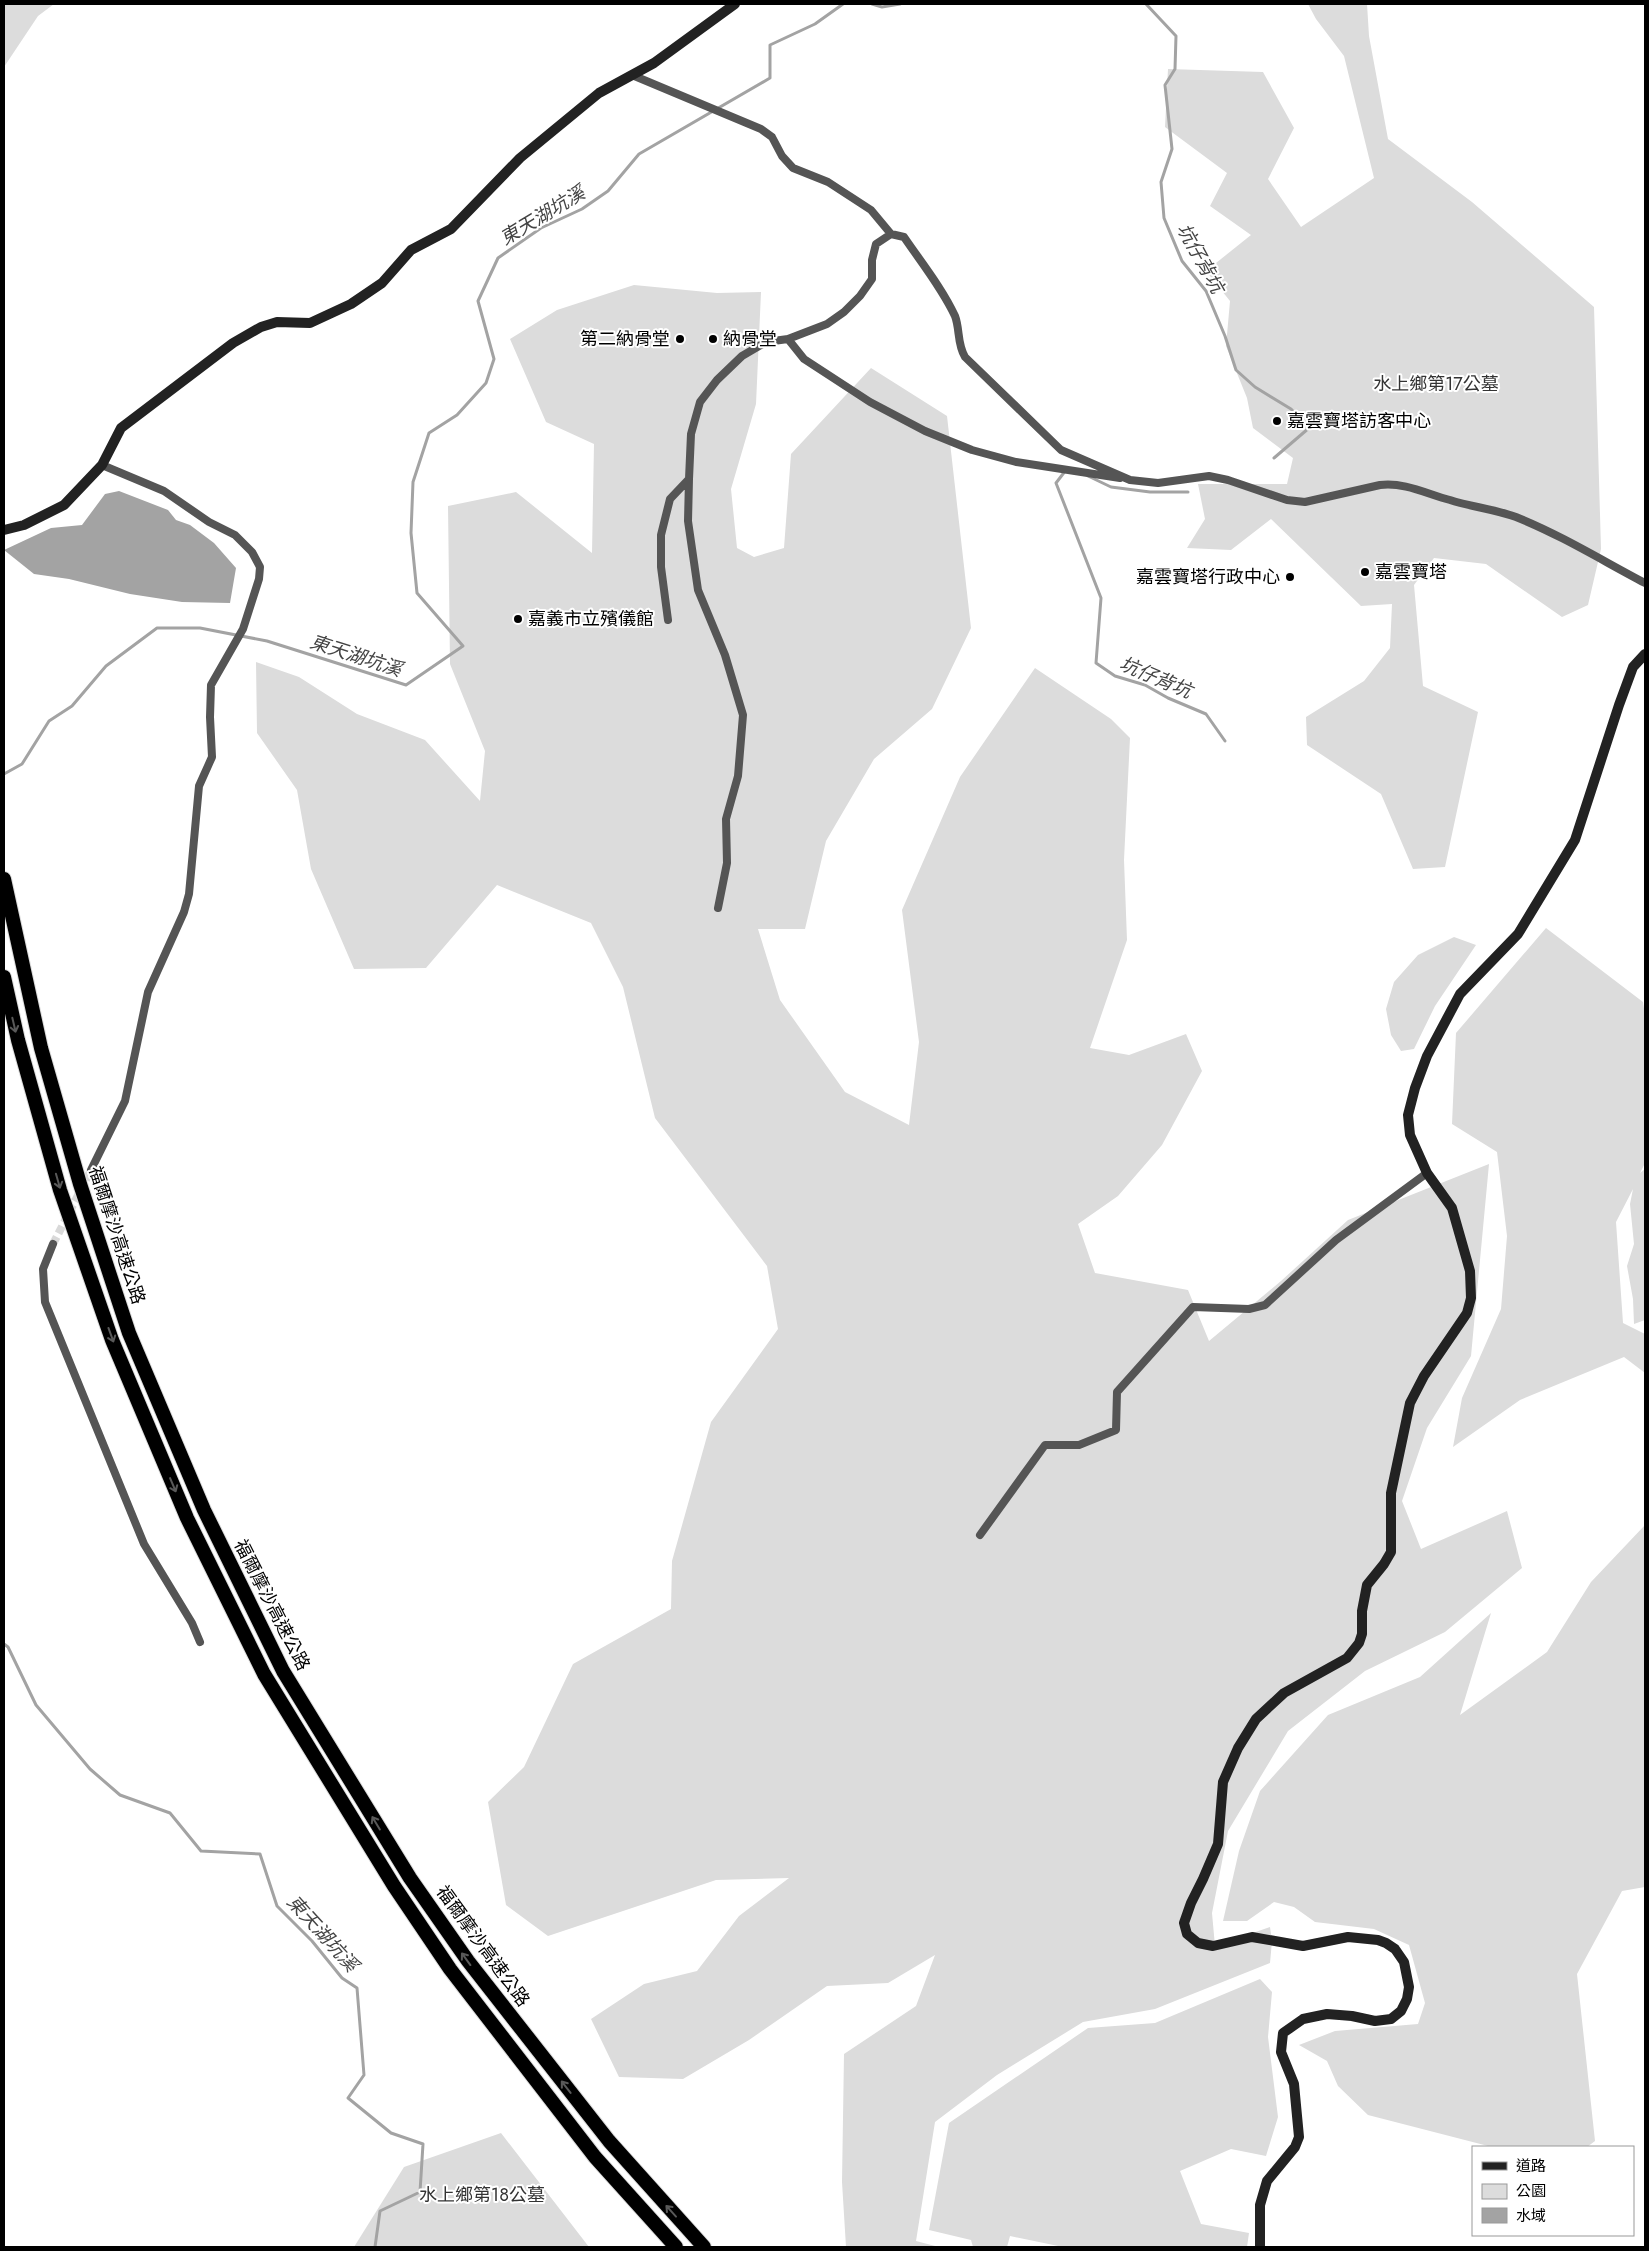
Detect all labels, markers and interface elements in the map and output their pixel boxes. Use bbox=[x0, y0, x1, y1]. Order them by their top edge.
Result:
water label: 東天湖坑溪 bbox=[495, 178, 592, 251]
water label: 坑仔背坑 bbox=[1170, 218, 1232, 301]
place label: 第二納骨堂 bbox=[580, 326, 670, 352]
place label: 納骨堂 bbox=[723, 326, 777, 352]
marker: 第二納骨堂 bbox=[674, 333, 686, 345]
marker: 納骨堂 bbox=[707, 333, 719, 345]
park label: 水上鄉第17公墓 bbox=[1373, 371, 1499, 397]
place label: 嘉雲寶塔訪客中心 bbox=[1287, 408, 1431, 434]
marker: 嘉雲寶塔訪客中心 bbox=[1271, 415, 1283, 427]
place label: 嘉雲寶塔 bbox=[1375, 559, 1447, 585]
place label: 嘉雲寶塔行政中心 bbox=[1136, 564, 1280, 590]
marker: 嘉雲寶塔 bbox=[1359, 566, 1371, 578]
marker: 嘉雲寶塔行政中心 bbox=[1284, 571, 1296, 583]
place label: 嘉義市立殯儀館 bbox=[528, 606, 654, 632]
marker: 嘉義市立殯儀館 bbox=[512, 613, 524, 625]
water label: 東天湖坑溪 bbox=[306, 628, 408, 684]
water label: 坑仔背坑 bbox=[1116, 650, 1199, 706]
one-way arrow bbox=[10, 1016, 19, 1032]
street label: 福爾摩沙高速公路 bbox=[82, 1163, 152, 1307]
one-way arrow bbox=[53, 1173, 63, 1189]
one-way arrow bbox=[107, 1327, 116, 1342]
one-way arrow bbox=[169, 1477, 178, 1492]
street label: 福爾摩沙高速公路 bbox=[228, 1535, 316, 1675]
one-way arrow bbox=[371, 1817, 381, 1831]
street label: 福爾摩沙高速公路 bbox=[430, 1880, 536, 2012]
water label: 東天湖坑溪 bbox=[281, 1889, 366, 1980]
one-way arrow bbox=[461, 1952, 471, 1966]
one-way arrow bbox=[561, 2081, 572, 2094]
legend bbox=[1472, 2146, 1634, 2236]
text: 道路 bbox=[1516, 2155, 1546, 2177]
text: 公園 bbox=[1516, 2180, 1546, 2202]
park label: 水上鄉第18公墓 bbox=[419, 2182, 545, 2208]
one-way arrow bbox=[665, 2204, 677, 2217]
text: 水域 bbox=[1516, 2205, 1546, 2227]

